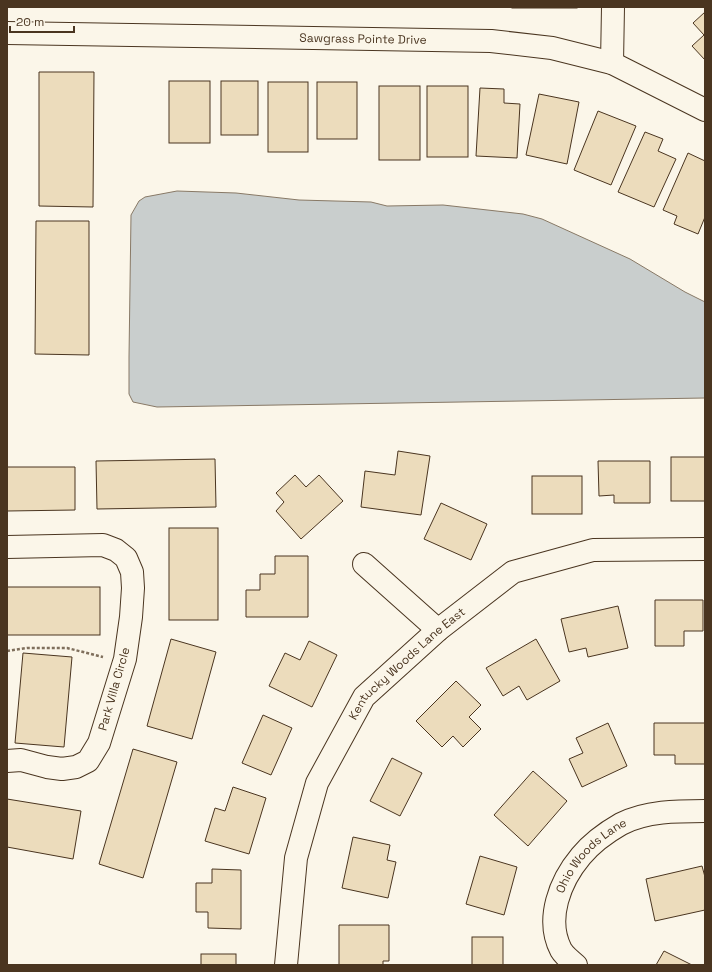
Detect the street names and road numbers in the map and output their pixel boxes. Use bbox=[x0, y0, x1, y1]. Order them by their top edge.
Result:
street label: Sawgrass Pointe Drive bbox=[299, 30, 427, 48]
street label: Kentucky Woods Lane East bbox=[345, 604, 468, 723]
street label: Park Villa Circle bbox=[94, 645, 134, 733]
street label: Ohio Woods Lane bbox=[552, 815, 629, 895]

